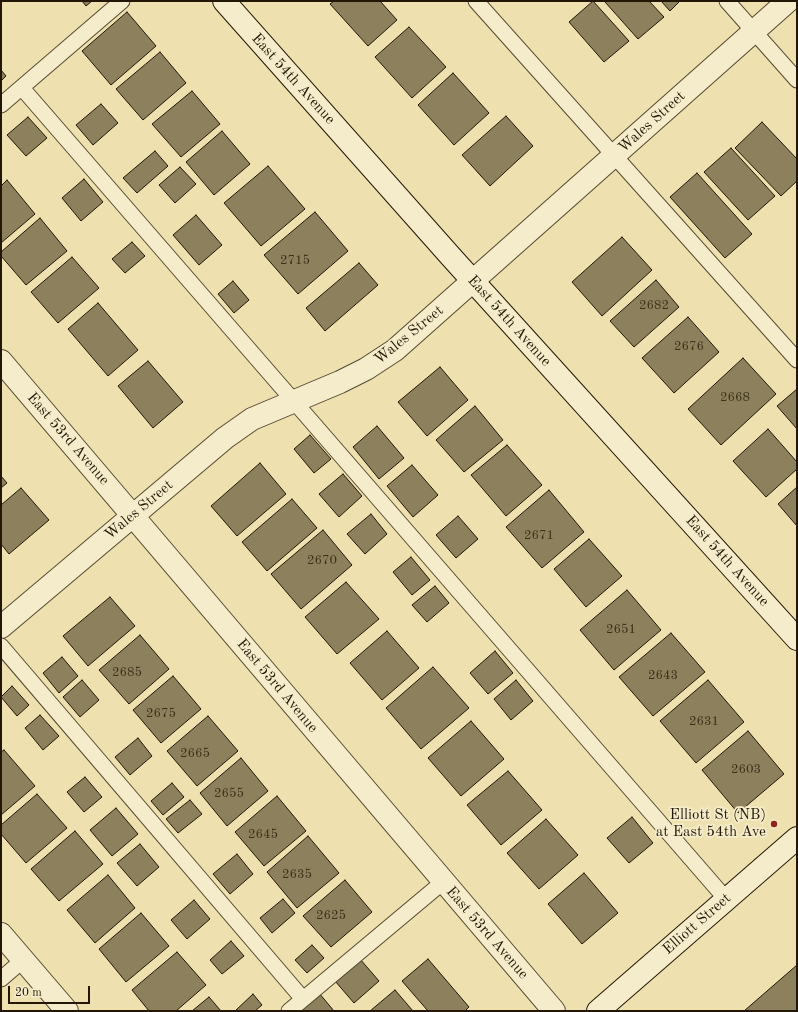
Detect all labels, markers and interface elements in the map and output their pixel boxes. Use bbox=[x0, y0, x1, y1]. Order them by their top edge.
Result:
street label: East 54th Avenue bbox=[247, 30, 339, 128]
street label: Wales Street bbox=[615, 87, 689, 157]
house number: 2715 bbox=[280, 253, 310, 269]
street label: East 54th Avenue bbox=[463, 272, 555, 370]
house number: 2682 bbox=[639, 298, 669, 314]
street label: Wales Street bbox=[371, 302, 447, 368]
house number: 2676 bbox=[674, 339, 704, 355]
street label: East 53rd Avenue bbox=[23, 389, 113, 489]
house number: 2668 bbox=[720, 390, 750, 406]
street label: Wales Street bbox=[101, 476, 177, 544]
street label: East 54th Avenue bbox=[681, 512, 773, 610]
house number: 2671 bbox=[524, 528, 554, 544]
house number: 2670 bbox=[307, 553, 337, 569]
house number: 2651 bbox=[606, 622, 636, 638]
street label: East 53rd Avenue bbox=[233, 635, 321, 737]
house number: 2685 bbox=[112, 665, 142, 681]
house number: 2643 bbox=[648, 668, 678, 684]
house number: 2675 bbox=[146, 706, 176, 722]
house number: 2631 bbox=[689, 714, 719, 730]
house number: 2665 bbox=[180, 746, 210, 762]
house number: 2603 bbox=[731, 762, 761, 778]
house number: 2655 bbox=[214, 786, 244, 802]
place label: Elliott St (NB) at East 54th Ave bbox=[656, 806, 766, 841]
marker: Elliott St (NB) at East 54th Ave bbox=[769, 819, 779, 829]
house number: 2645 bbox=[248, 827, 278, 843]
house number: 2635 bbox=[282, 867, 312, 883]
street label: East 53rd Avenue bbox=[442, 883, 532, 983]
street label: Elliott Street bbox=[659, 890, 735, 958]
house number: 2625 bbox=[316, 908, 346, 924]
scale bar bbox=[10, 978, 92, 1004]
text: 20 m bbox=[15, 987, 42, 999]

